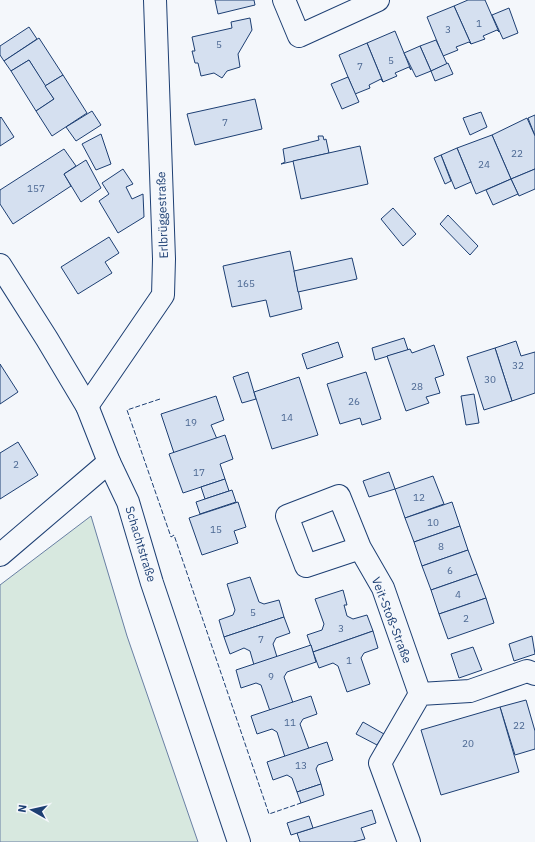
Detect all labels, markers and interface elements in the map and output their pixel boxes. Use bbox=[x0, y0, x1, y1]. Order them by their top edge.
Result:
house number: 1 bbox=[476, 17, 482, 30]
house number: 3 bbox=[445, 23, 451, 36]
house number: 5 bbox=[216, 38, 222, 51]
house number: 5 bbox=[388, 54, 394, 67]
house number: 7 bbox=[357, 60, 363, 73]
house number: 7 bbox=[222, 116, 228, 129]
house number: 22 bbox=[511, 147, 523, 160]
house number: 24 bbox=[478, 158, 490, 171]
street label: Erlbrüggestraße bbox=[153, 171, 171, 259]
house number: 157 bbox=[27, 182, 45, 195]
house number: 165 bbox=[237, 277, 255, 290]
house number: 32 bbox=[512, 359, 524, 372]
house number: 30 bbox=[484, 373, 496, 386]
house number: 28 bbox=[411, 380, 423, 393]
house number: 26 bbox=[348, 395, 360, 408]
house number: 14 bbox=[281, 411, 293, 424]
house number: 19 bbox=[185, 416, 197, 429]
house number: 2 bbox=[13, 458, 19, 471]
house number: 17 bbox=[193, 466, 205, 479]
house number: 12 bbox=[413, 491, 425, 504]
street label: Schachtstraße bbox=[122, 504, 160, 584]
house number: 10 bbox=[427, 516, 439, 529]
house number: 15 bbox=[210, 523, 222, 536]
house number: 8 bbox=[438, 540, 444, 553]
house number: 6 bbox=[447, 564, 453, 577]
street label: Veit-Stoß-Straße bbox=[369, 575, 415, 666]
house number: 4 bbox=[455, 588, 461, 601]
house number: 5 bbox=[250, 606, 256, 619]
house number: 2 bbox=[463, 612, 469, 625]
house number: 3 bbox=[338, 622, 344, 635]
house number: 7 bbox=[258, 633, 264, 646]
house number: 1 bbox=[346, 654, 352, 667]
house number: 9 bbox=[268, 670, 274, 683]
house number: 11 bbox=[284, 716, 296, 729]
house number: 22 bbox=[513, 719, 525, 732]
house number: 20 bbox=[462, 737, 474, 750]
house number: 13 bbox=[295, 759, 307, 772]
north arrow bbox=[12, 790, 52, 830]
text: N bbox=[15, 804, 30, 814]

